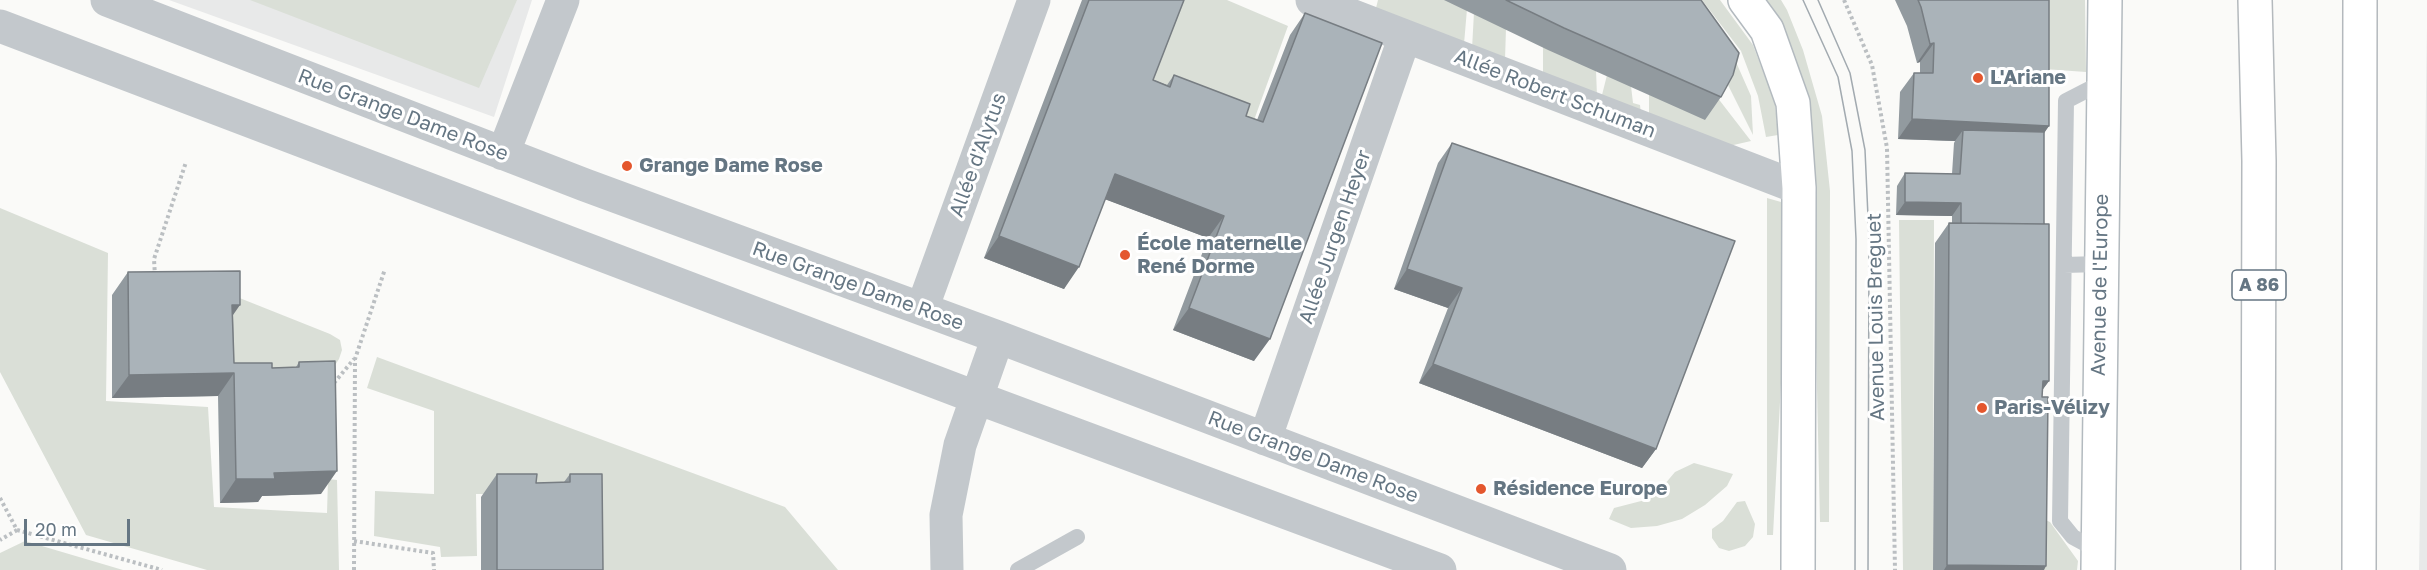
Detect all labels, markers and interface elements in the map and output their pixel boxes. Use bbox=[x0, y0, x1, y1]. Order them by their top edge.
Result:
street label: Allée Robert Schuman bbox=[1451, 45, 1659, 143]
street label: Rue Grange Dame Rose bbox=[294, 64, 512, 166]
place label: L'Ariane bbox=[1990, 66, 2066, 90]
marker: L'Ariane bbox=[1971, 71, 1985, 85]
street label: Allée d'Alytus bbox=[944, 90, 1012, 220]
street label: Allée Jurgen Heyer bbox=[1294, 147, 1376, 327]
place label: Grange Dame Rose bbox=[639, 154, 823, 178]
marker: Grange Dame Rose bbox=[620, 159, 634, 173]
street label: Avenue de l'Europe bbox=[2086, 194, 2114, 376]
street label: Avenue Louis Breguet bbox=[1862, 213, 1890, 421]
place label: École maternelle René Dorme bbox=[1137, 232, 1302, 279]
street label: Rue Grange Dame Rose bbox=[749, 237, 967, 335]
marker: École maternelle René Dorme bbox=[1118, 248, 1132, 262]
road number: A 86 bbox=[2232, 270, 2286, 300]
place label: Paris-Vélizy bbox=[1994, 396, 2110, 420]
marker: Paris-Vélizy bbox=[1975, 401, 1989, 415]
street label: Rue Grange Dame Rose bbox=[1204, 406, 1422, 508]
place label: Résidence Europe bbox=[1493, 477, 1668, 501]
marker: Résidence Europe bbox=[1474, 482, 1488, 496]
scale bar bbox=[27, 507, 134, 545]
text: 20 m bbox=[35, 518, 77, 540]

